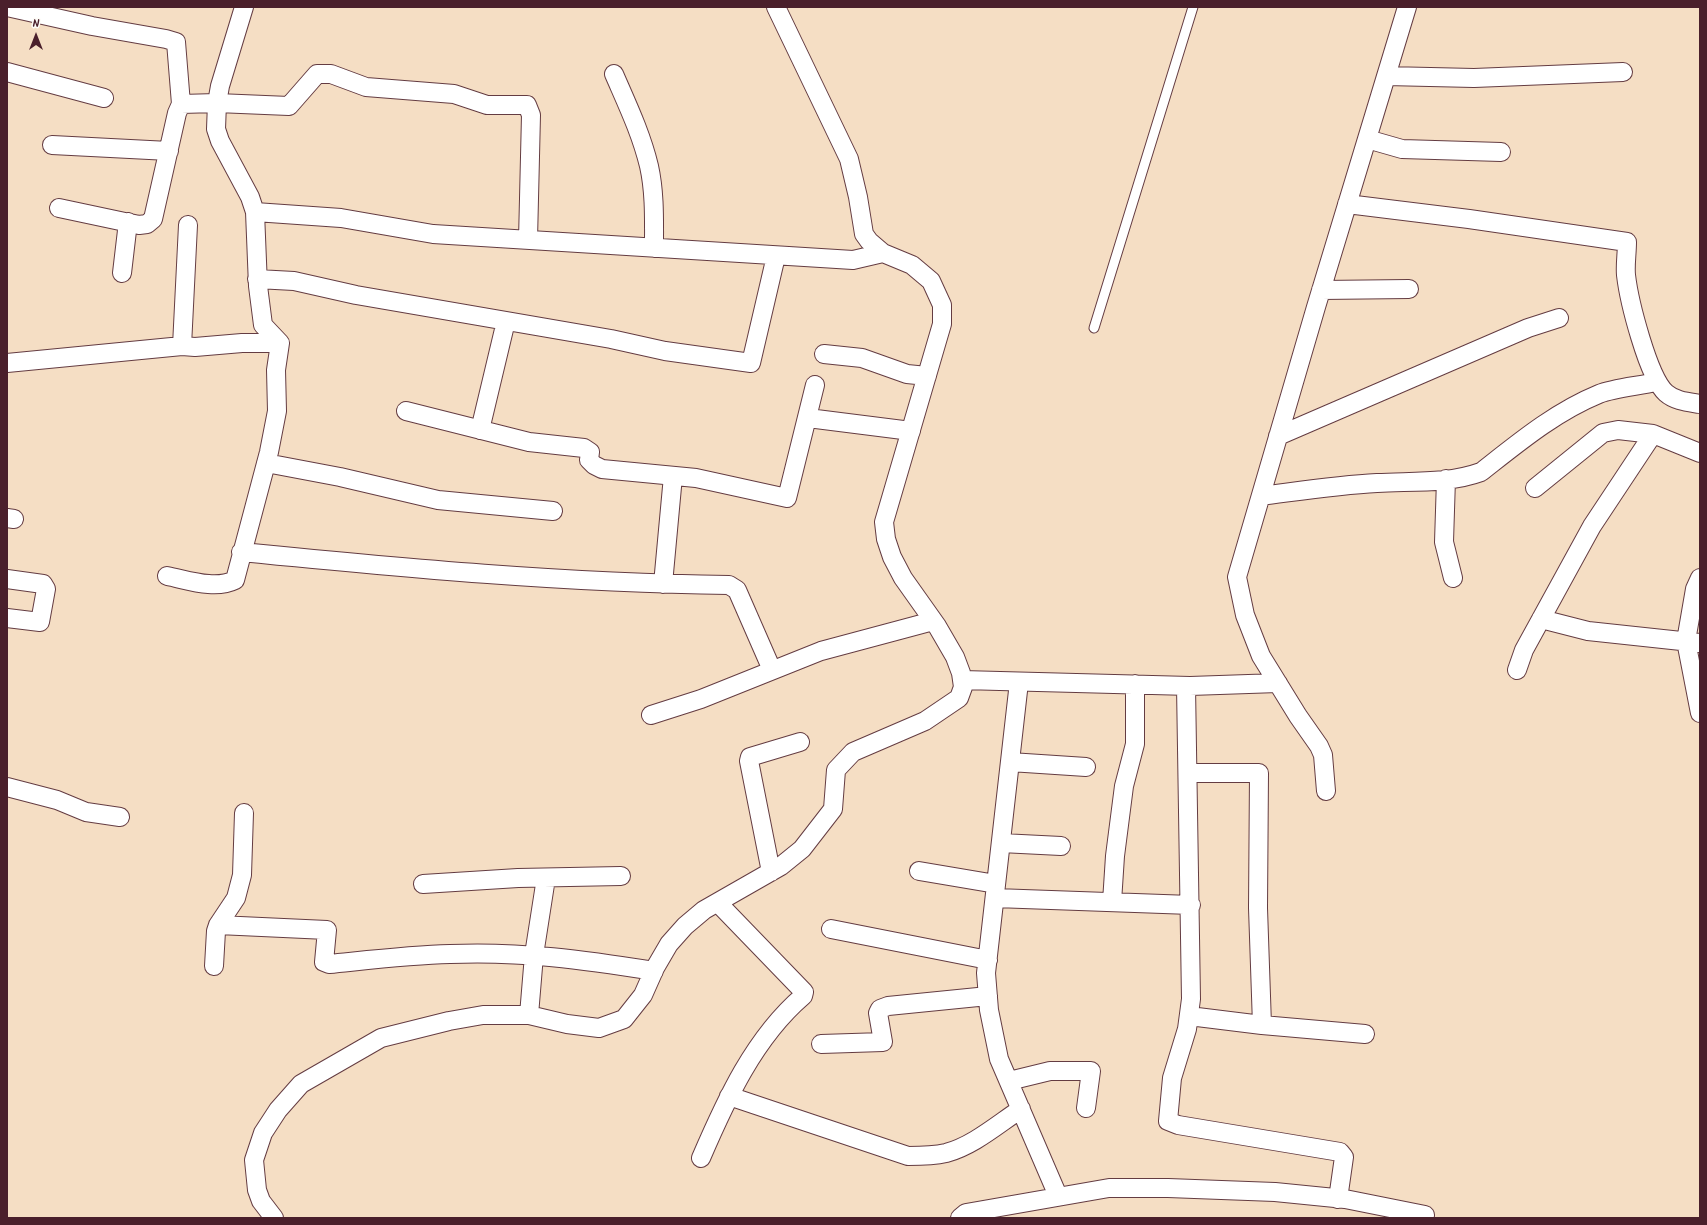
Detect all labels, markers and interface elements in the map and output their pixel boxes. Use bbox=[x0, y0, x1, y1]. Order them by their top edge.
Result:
text: N bbox=[33, 15, 39, 33]
north arrow bbox=[16, 16, 56, 56]

